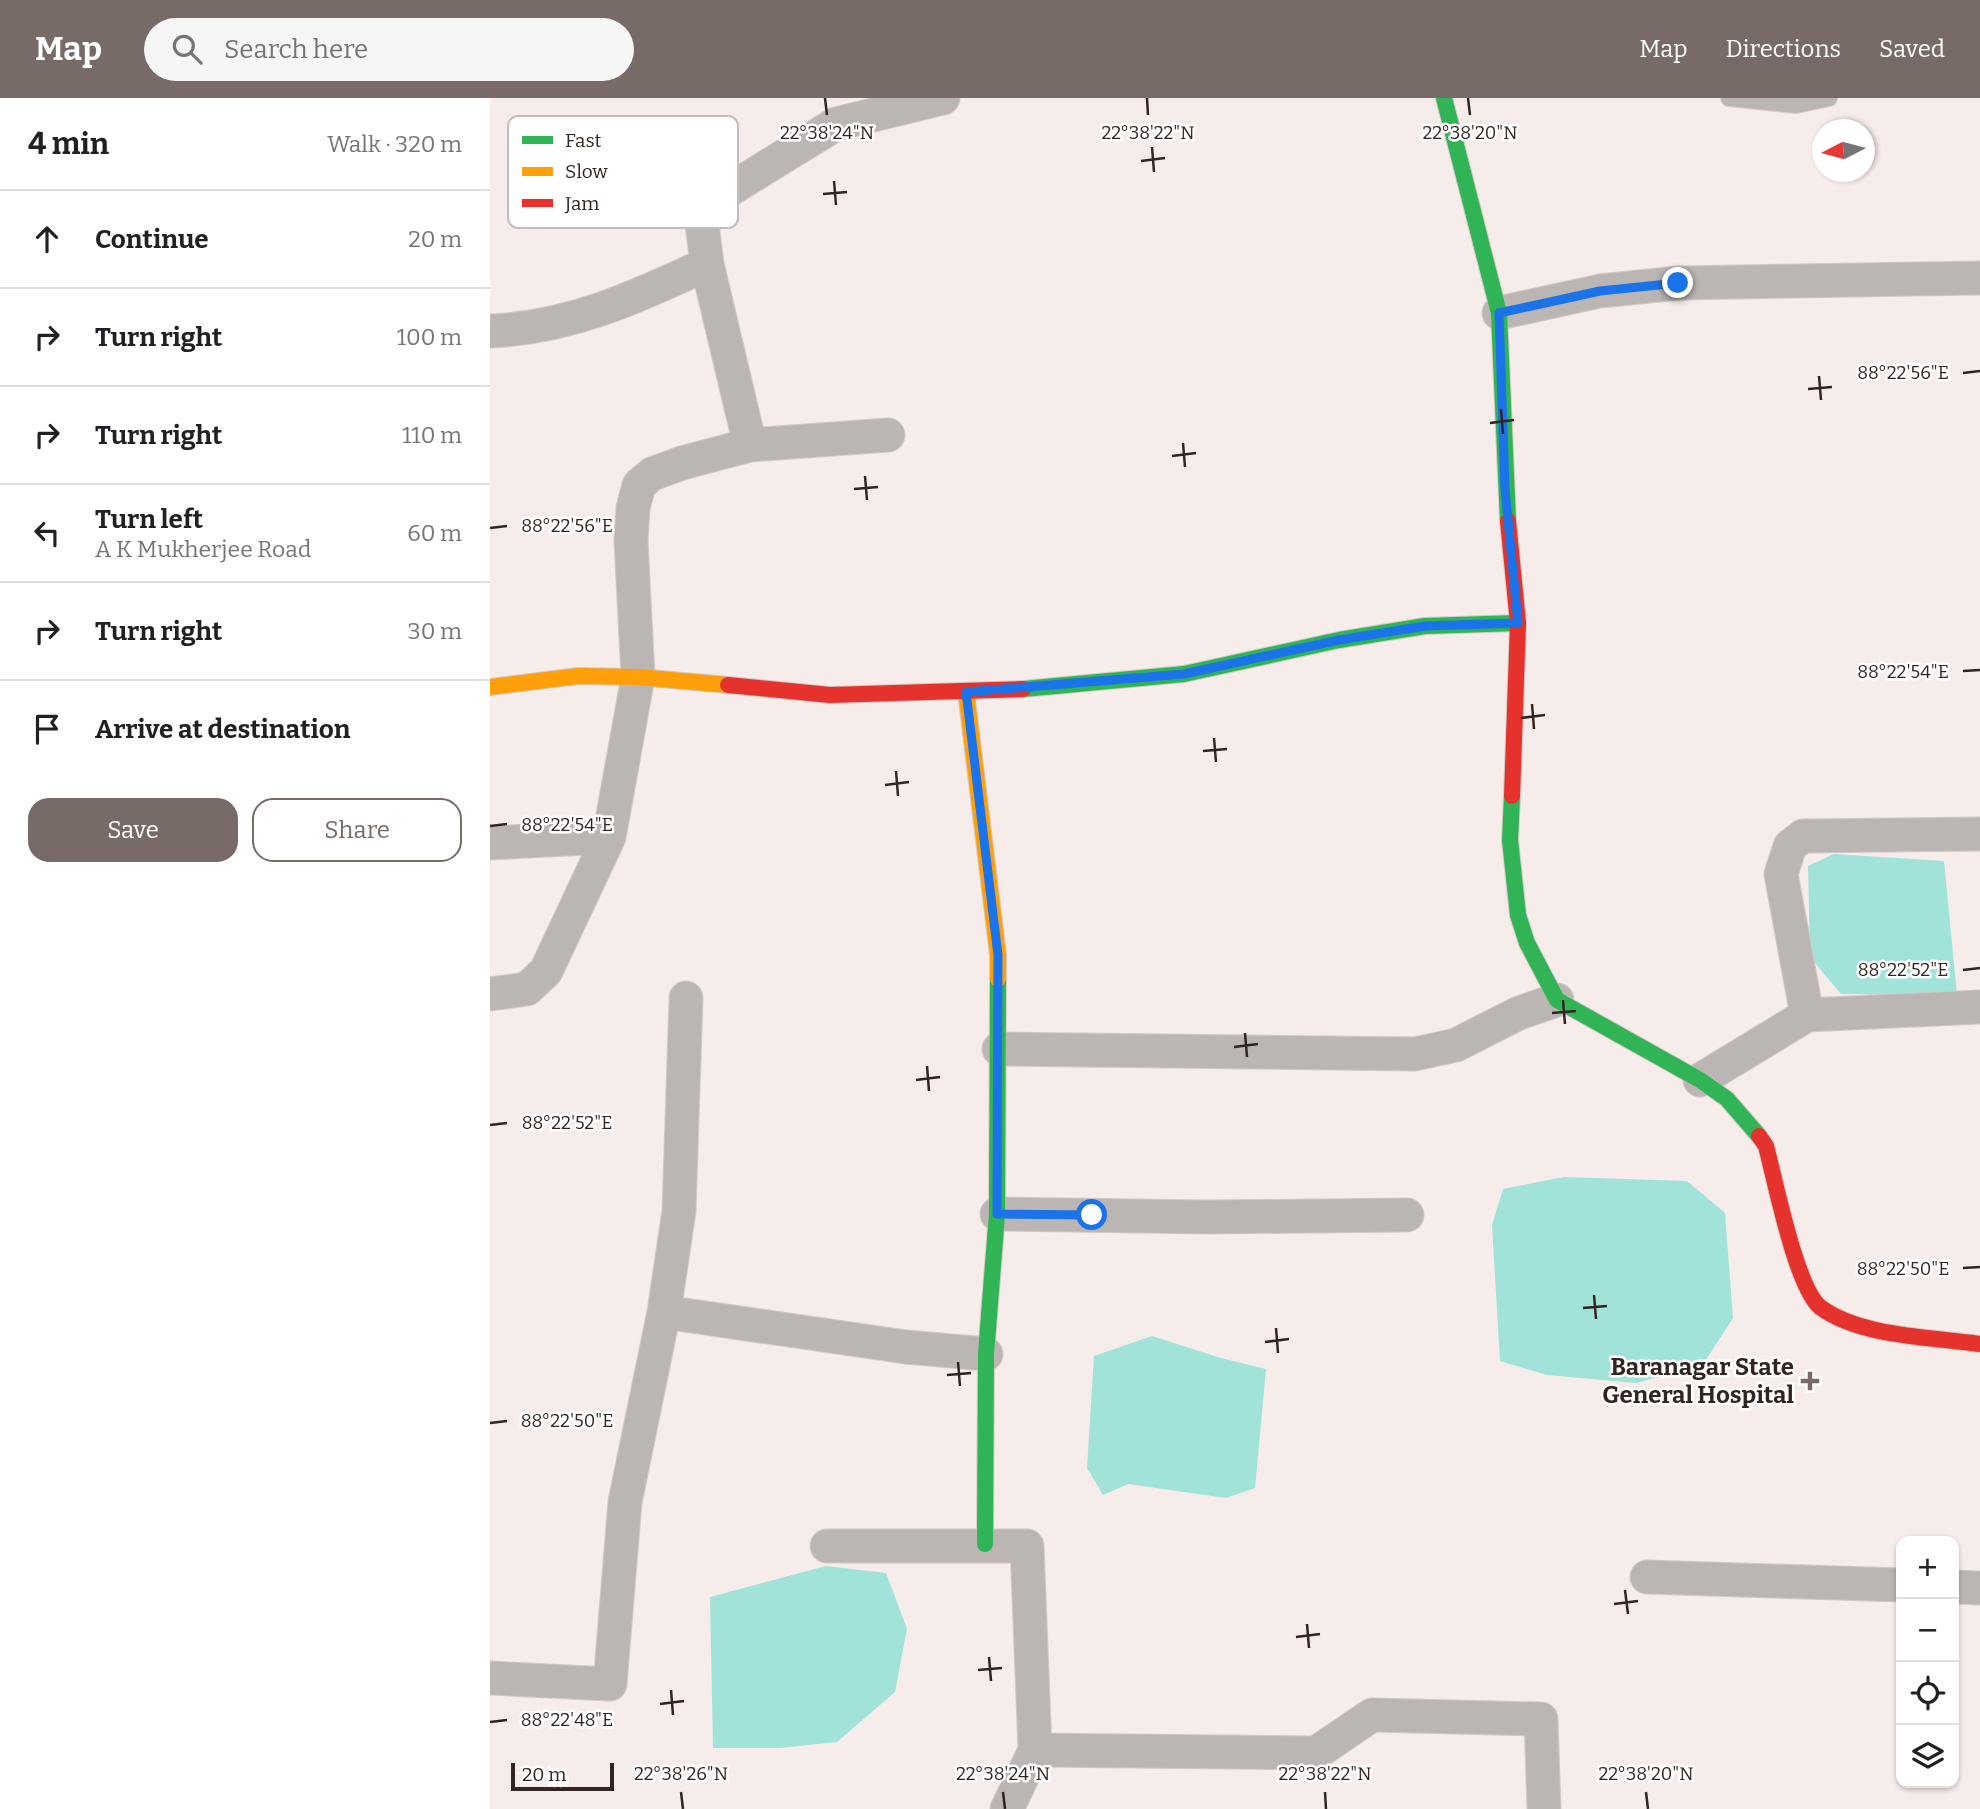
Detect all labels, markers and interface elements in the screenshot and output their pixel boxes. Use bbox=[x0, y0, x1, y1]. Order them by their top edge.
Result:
search box bbox=[144, 18, 634, 81]
text: Map bbox=[35, 29, 102, 69]
icon: search bbox=[168, 30, 206, 68]
text: Search here bbox=[224, 34, 368, 65]
text: Map bbox=[1639, 35, 1688, 63]
text: Directions bbox=[1726, 35, 1841, 63]
text: Saved bbox=[1879, 35, 1945, 63]
legend bbox=[508, 116, 738, 228]
north arrow bbox=[1812, 119, 1875, 182]
text: 22°38'24"N bbox=[780, 122, 874, 144]
text: 22°38'22"N bbox=[1101, 122, 1195, 144]
text: 22°38'20"N bbox=[1423, 122, 1517, 144]
text: 4 min bbox=[28, 126, 109, 162]
text: Fast bbox=[565, 129, 602, 152]
text: Walk · 320 m bbox=[327, 130, 462, 158]
text: Slow bbox=[565, 160, 608, 183]
text: Jam bbox=[564, 192, 599, 215]
icon: ahead bbox=[28, 220, 66, 258]
text: Continue bbox=[95, 224, 209, 255]
text: 20 m bbox=[408, 225, 462, 253]
route end bbox=[1662, 267, 1693, 298]
icon: right bbox=[28, 318, 66, 356]
text: Turn right bbox=[95, 322, 222, 353]
text: 100 m bbox=[397, 323, 462, 351]
text: 88°22'56"E bbox=[1857, 362, 1949, 384]
icon: right bbox=[28, 416, 66, 454]
text: Turn right bbox=[95, 420, 222, 451]
text: 110 m bbox=[402, 421, 462, 449]
text: Turn left bbox=[95, 504, 203, 535]
icon: left bbox=[28, 514, 66, 552]
text: 88°22'56"E bbox=[521, 515, 613, 537]
text: 60 m bbox=[407, 519, 462, 547]
text: A K Mukherjee Road bbox=[95, 535, 311, 563]
icon: right bbox=[28, 612, 66, 650]
text: Turn right bbox=[95, 616, 222, 647]
text: 30 m bbox=[408, 617, 462, 645]
text: 88°22'54"E bbox=[1857, 661, 1949, 683]
icon: arrive bbox=[28, 710, 66, 748]
text: Arrive at destination bbox=[95, 714, 350, 745]
button: Save bbox=[28, 798, 238, 862]
button: Share bbox=[252, 798, 462, 862]
text: 88°22'54"E bbox=[521, 814, 613, 836]
text: 88°22'52"E bbox=[1858, 959, 1948, 981]
text: 88°22'52"E bbox=[522, 1112, 612, 1134]
route start bbox=[1076, 1199, 1107, 1230]
text: 88°22'50"E bbox=[1857, 1258, 1949, 1280]
place label: Baranagar State General Hospital bbox=[1602, 1353, 1795, 1409]
marker: Baranagar State General Hospital bbox=[1800, 1371, 1820, 1391]
text: 88°22'50"E bbox=[521, 1410, 613, 1432]
map controls bbox=[1896, 1536, 1959, 1788]
button: + bbox=[1896, 1536, 1959, 1599]
button: − bbox=[1896, 1599, 1959, 1662]
button: locate bbox=[1896, 1662, 1959, 1725]
text: 88°22'48"E bbox=[521, 1709, 613, 1731]
button: layers bbox=[1896, 1725, 1959, 1788]
scale bar bbox=[511, 1760, 614, 1792]
text: 20 m bbox=[522, 1763, 566, 1786]
text: 22°38'26"N bbox=[634, 1763, 728, 1785]
text: 22°38'24"N bbox=[956, 1763, 1050, 1785]
text: 22°38'22"N bbox=[1278, 1763, 1372, 1785]
text: 22°38'20"N bbox=[1599, 1763, 1693, 1785]

